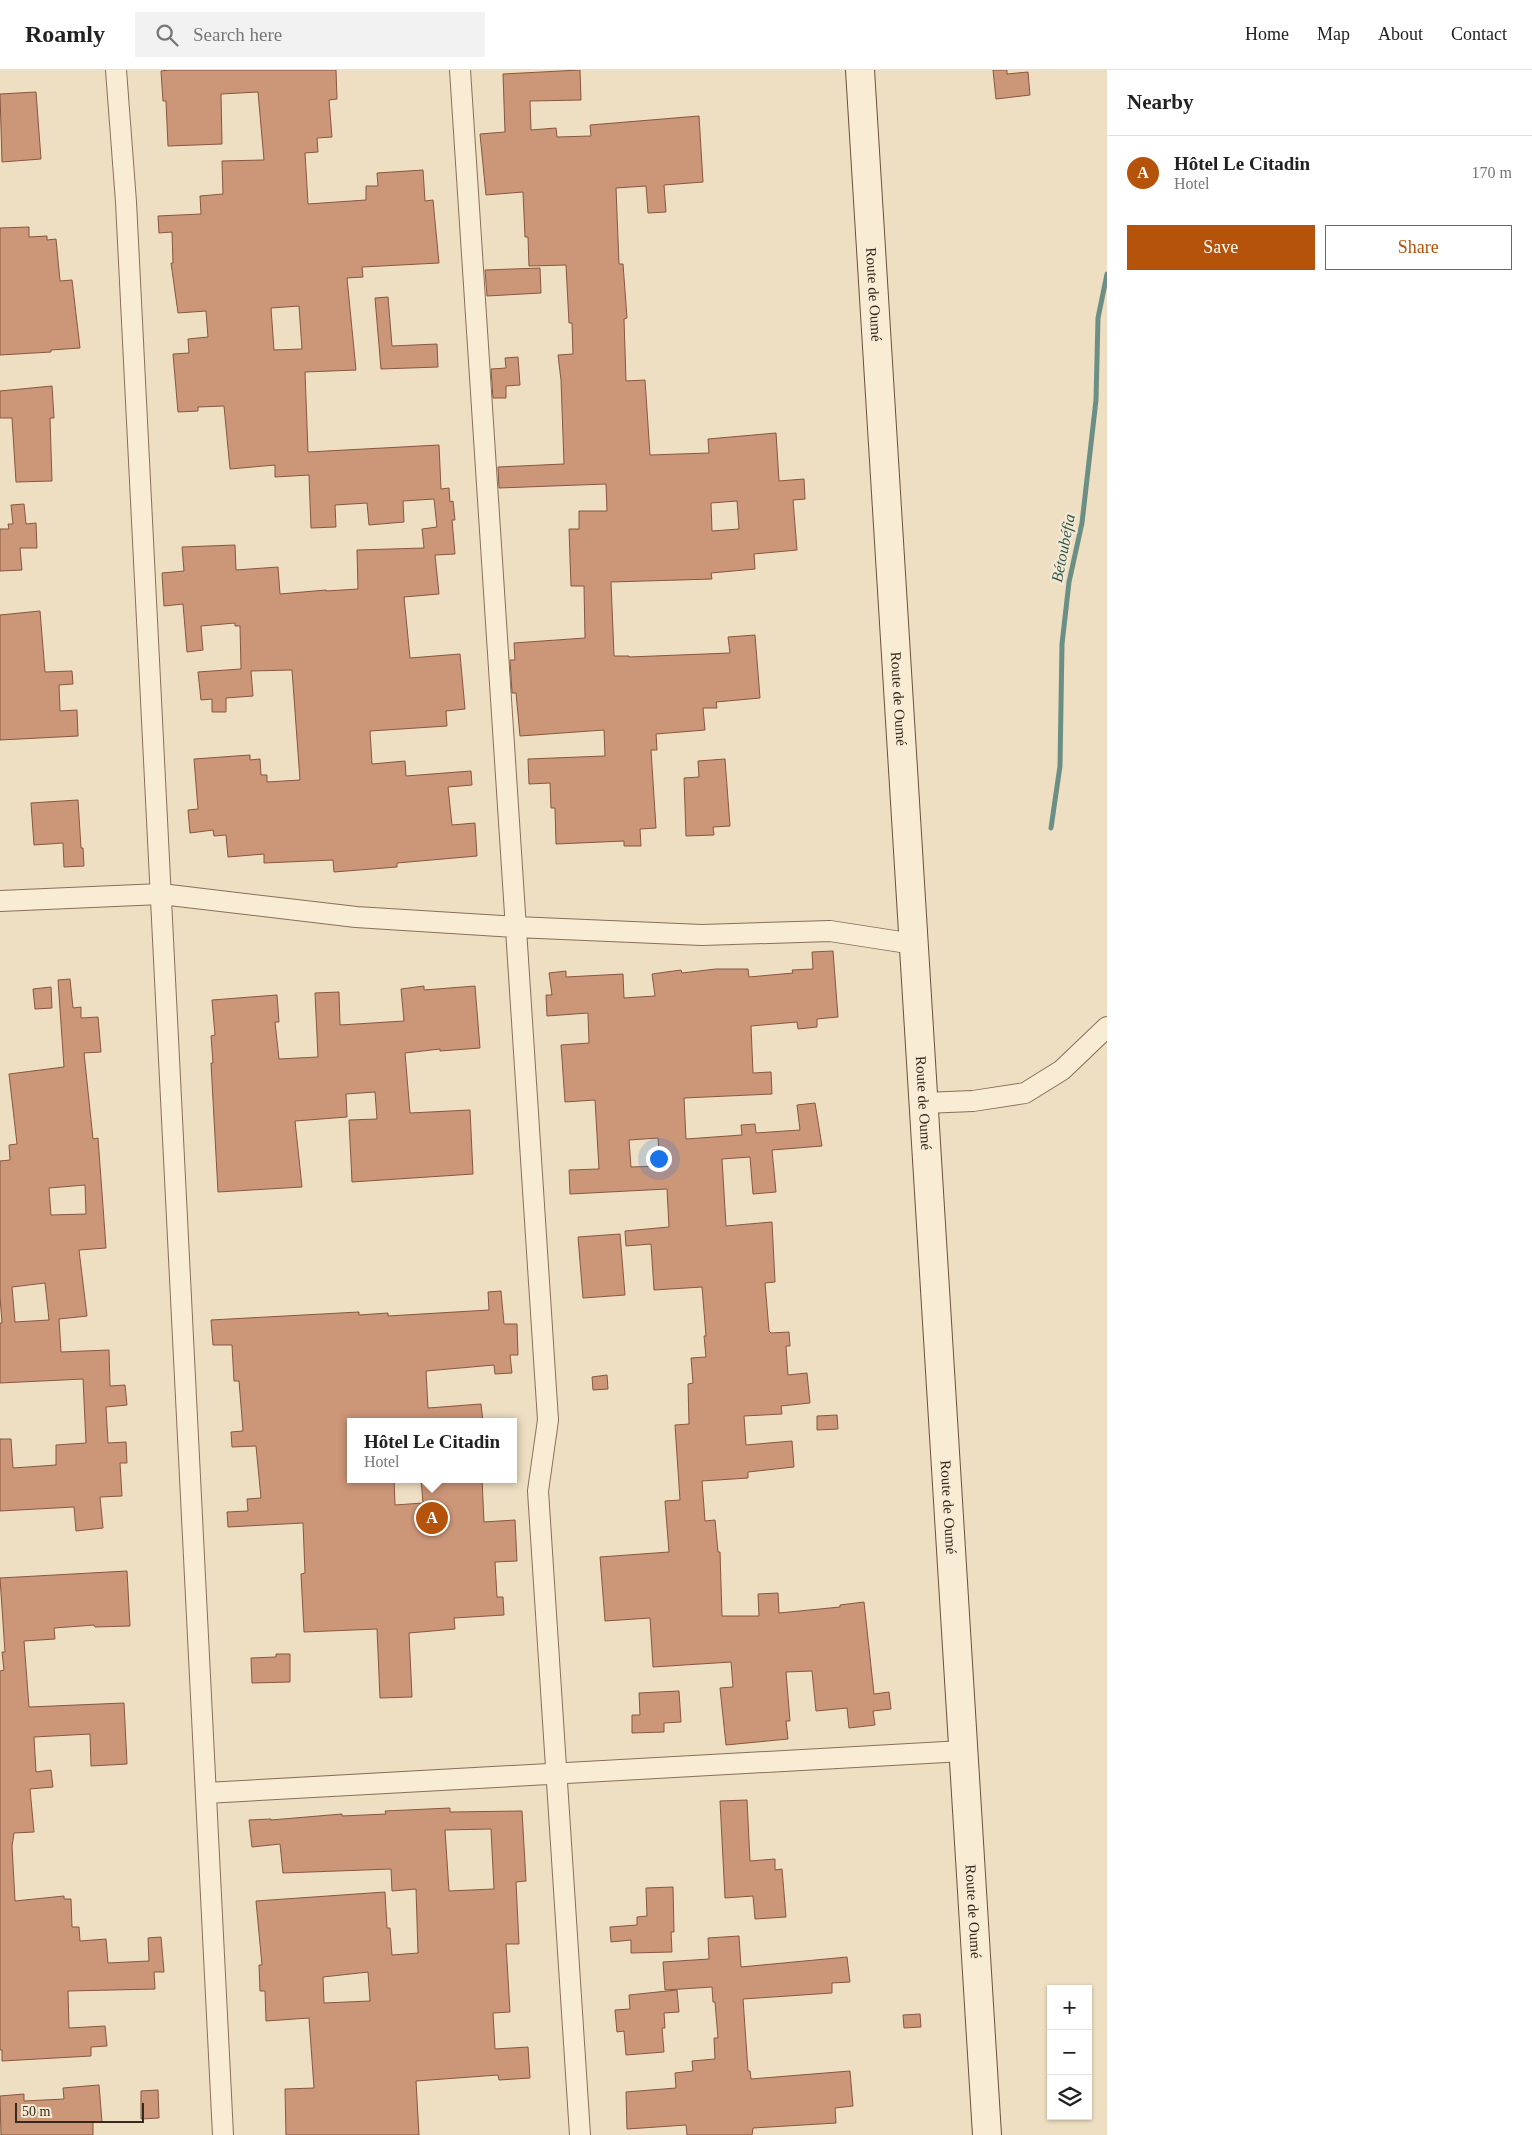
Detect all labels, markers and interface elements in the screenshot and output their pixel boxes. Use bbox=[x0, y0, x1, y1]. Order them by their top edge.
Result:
search box bbox=[135, 12, 485, 57]
text: Roamly bbox=[25, 21, 105, 47]
icon: search bbox=[153, 21, 181, 49]
text: Search here bbox=[193, 24, 282, 45]
text: Home bbox=[1245, 24, 1289, 44]
text: Map bbox=[1317, 24, 1350, 44]
text: About bbox=[1378, 24, 1423, 44]
text: Contact bbox=[1451, 24, 1507, 44]
text: Nearby bbox=[1127, 90, 1194, 114]
text: Hôtel Le Citadin bbox=[1174, 153, 1310, 174]
text: A bbox=[1137, 164, 1149, 181]
text: 170 m bbox=[1472, 164, 1512, 181]
text: Hotel bbox=[1174, 175, 1210, 192]
button: Save bbox=[1127, 225, 1315, 270]
button: Share bbox=[1325, 225, 1512, 270]
street label: Route de Oumé bbox=[863, 247, 885, 342]
water label: Bétoubéfia bbox=[1048, 512, 1079, 584]
street label: Route de Oumé bbox=[888, 651, 910, 747]
street label: Route de Oumé bbox=[913, 1056, 934, 1151]
your location bbox=[646, 1146, 672, 1172]
popup bbox=[347, 1418, 517, 1483]
text: Hôtel Le Citadin bbox=[364, 1431, 500, 1452]
text: Hotel bbox=[364, 1453, 399, 1470]
street label: Route de Oumé bbox=[938, 1460, 959, 1555]
pin: A bbox=[416, 1499, 448, 1537]
street label: Route de Oumé bbox=[962, 1864, 984, 1959]
map controls bbox=[1047, 1985, 1092, 2120]
button: + bbox=[1047, 1985, 1092, 2030]
button: − bbox=[1047, 2030, 1092, 2075]
button: layers bbox=[1047, 2075, 1092, 2120]
scale bar bbox=[15, 2100, 144, 2123]
text: 50 m bbox=[22, 2104, 50, 2119]

